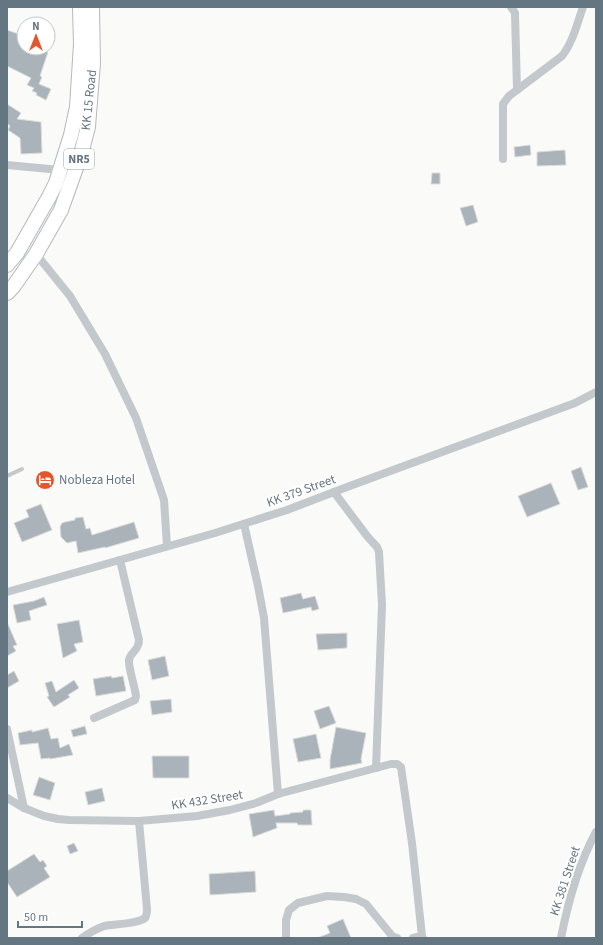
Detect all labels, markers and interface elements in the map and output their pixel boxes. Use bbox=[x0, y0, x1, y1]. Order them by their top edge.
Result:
north arrow bbox=[16, 16, 56, 56]
text: N bbox=[32, 19, 40, 34]
street label: KK 15 Road bbox=[77, 69, 101, 131]
road number: NR5 bbox=[64, 149, 94, 169]
hotel icon: Nobleza Hotel bbox=[34, 469, 56, 491]
street label: KK 379 Street bbox=[264, 470, 339, 512]
place label: Nobleza Hotel bbox=[59, 471, 135, 489]
street label: KK 432 Street bbox=[170, 785, 245, 815]
street label: KK 381 Street bbox=[545, 843, 585, 918]
scale bar bbox=[18, 903, 82, 929]
text: 50 m bbox=[24, 909, 48, 926]

